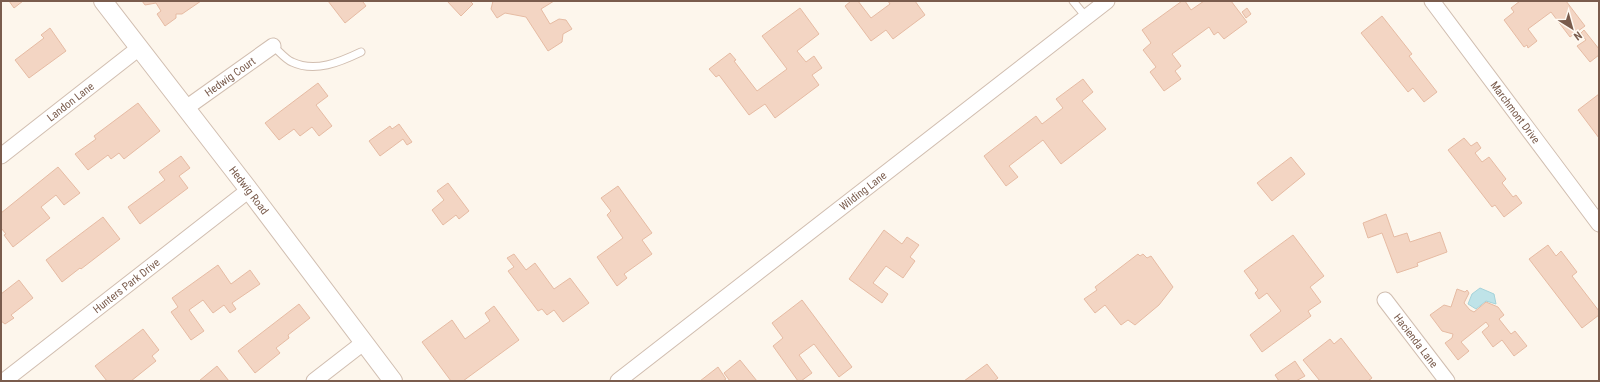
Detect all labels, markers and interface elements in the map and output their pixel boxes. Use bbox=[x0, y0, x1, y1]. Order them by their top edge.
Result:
north arrow bbox=[1552, 8, 1592, 48]
text: N bbox=[1571, 28, 1584, 43]
street label: Hedwig Court bbox=[202, 55, 258, 100]
street label: Marchmont Drive bbox=[1487, 79, 1542, 146]
street label: Landon Lane bbox=[45, 80, 97, 124]
street label: Hedwig Road bbox=[226, 164, 271, 217]
street label: Wilding Lane bbox=[837, 169, 889, 213]
street label: Hunters Park Drive bbox=[91, 256, 162, 316]
street label: Hacienda Lane bbox=[1391, 311, 1440, 370]

